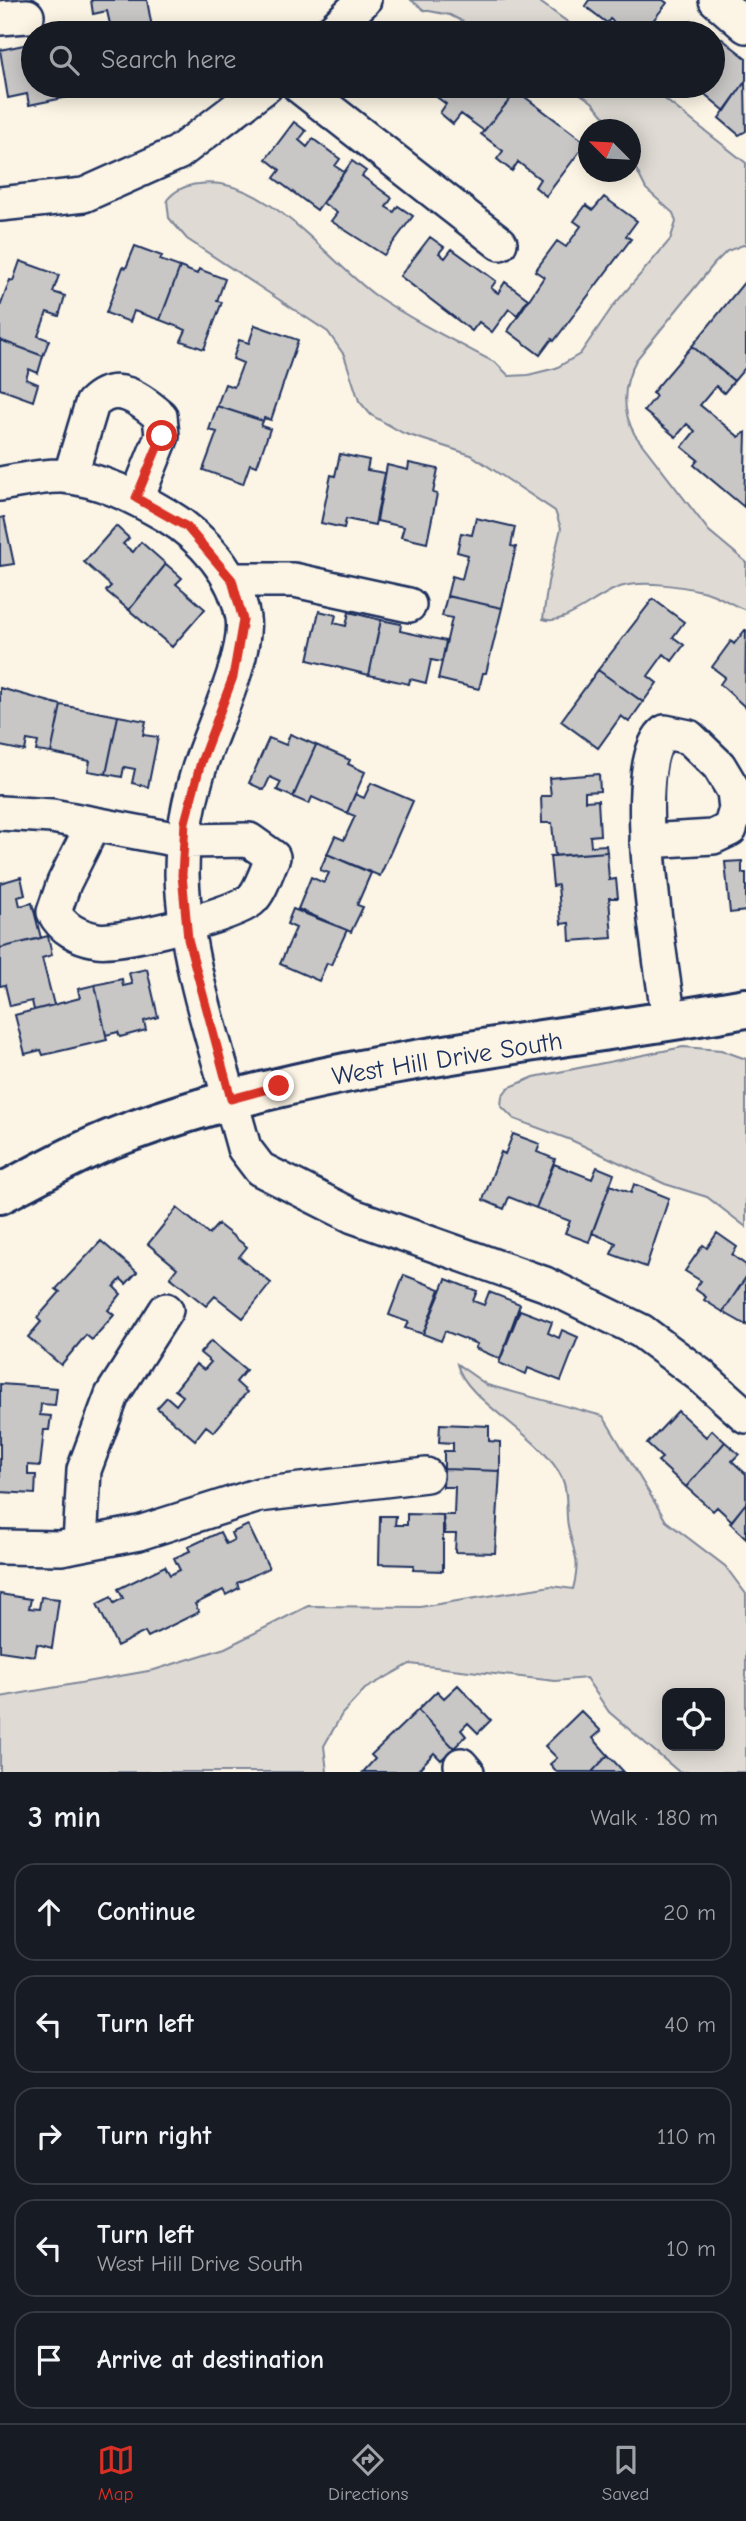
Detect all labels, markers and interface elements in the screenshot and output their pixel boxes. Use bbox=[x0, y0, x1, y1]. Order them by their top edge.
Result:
search box bbox=[21, 21, 725, 98]
icon: search bbox=[45, 41, 83, 79]
text: Search here bbox=[101, 45, 236, 75]
north arrow bbox=[578, 119, 641, 182]
route start bbox=[146, 420, 177, 451]
street label: West Hill Drive South bbox=[330, 1026, 565, 1092]
route end bbox=[263, 1070, 294, 1101]
map controls bbox=[662, 1688, 725, 1751]
button: locate bbox=[662, 1688, 725, 1751]
text: 3 min bbox=[28, 1800, 101, 1835]
text: Walk · 180 m bbox=[591, 1804, 718, 1831]
icon: ahead bbox=[30, 1893, 68, 1931]
text: Continue bbox=[97, 1897, 195, 1927]
text: 20 m bbox=[663, 1899, 716, 1926]
icon: left bbox=[30, 2005, 68, 2043]
text: Turn left bbox=[97, 2009, 194, 2039]
text: 40 m bbox=[664, 2011, 716, 2038]
icon: right bbox=[30, 2117, 68, 2155]
text: Turn right bbox=[97, 2121, 211, 2151]
text: 110 m bbox=[657, 2123, 716, 2150]
text: Turn left bbox=[97, 2220, 194, 2250]
icon: left bbox=[30, 2229, 68, 2267]
text: 10 m bbox=[666, 2235, 716, 2262]
text: West Hill Drive South bbox=[97, 2250, 303, 2277]
icon: arrive bbox=[30, 2341, 68, 2379]
text: Arrive at destination bbox=[97, 2345, 324, 2375]
tab: Map bbox=[97, 2441, 135, 2505]
tab: Directions bbox=[328, 2441, 408, 2505]
tab: Saved bbox=[602, 2441, 649, 2505]

